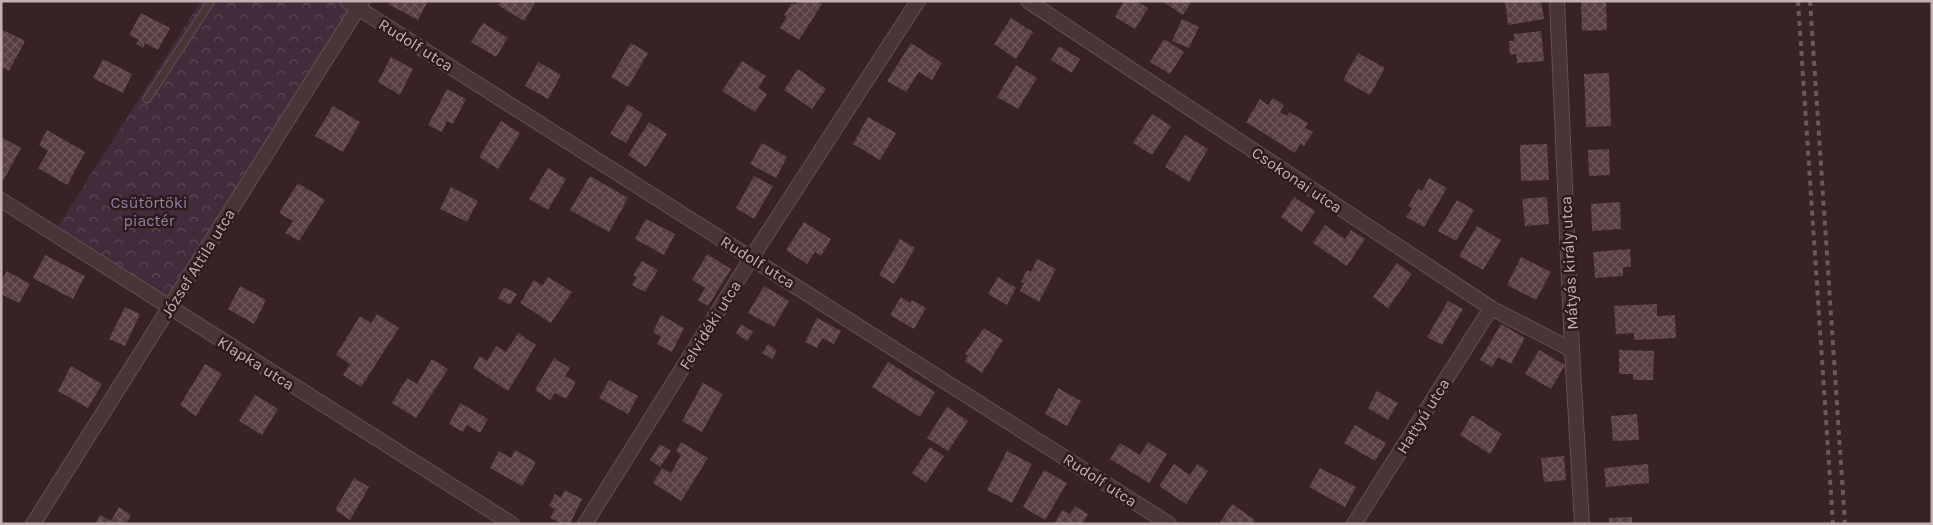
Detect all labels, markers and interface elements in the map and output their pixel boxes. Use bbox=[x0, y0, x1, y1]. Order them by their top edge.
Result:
street label: Rudolf utca bbox=[375, 15, 457, 75]
street label: Csokonai utca bbox=[1248, 143, 1346, 217]
park label: Csütörtöki piactér bbox=[111, 193, 188, 230]
street label: Mátyás király utca bbox=[1556, 196, 1582, 330]
street label: József Attila utca bbox=[157, 205, 239, 321]
street label: Rudolf utca bbox=[717, 232, 799, 292]
street label: Felvidéki utca bbox=[675, 277, 745, 373]
street label: Klapka utca bbox=[214, 332, 298, 394]
street label: Hattyú utca bbox=[1392, 375, 1454, 457]
street label: Rudolf utca bbox=[1059, 449, 1141, 511]

